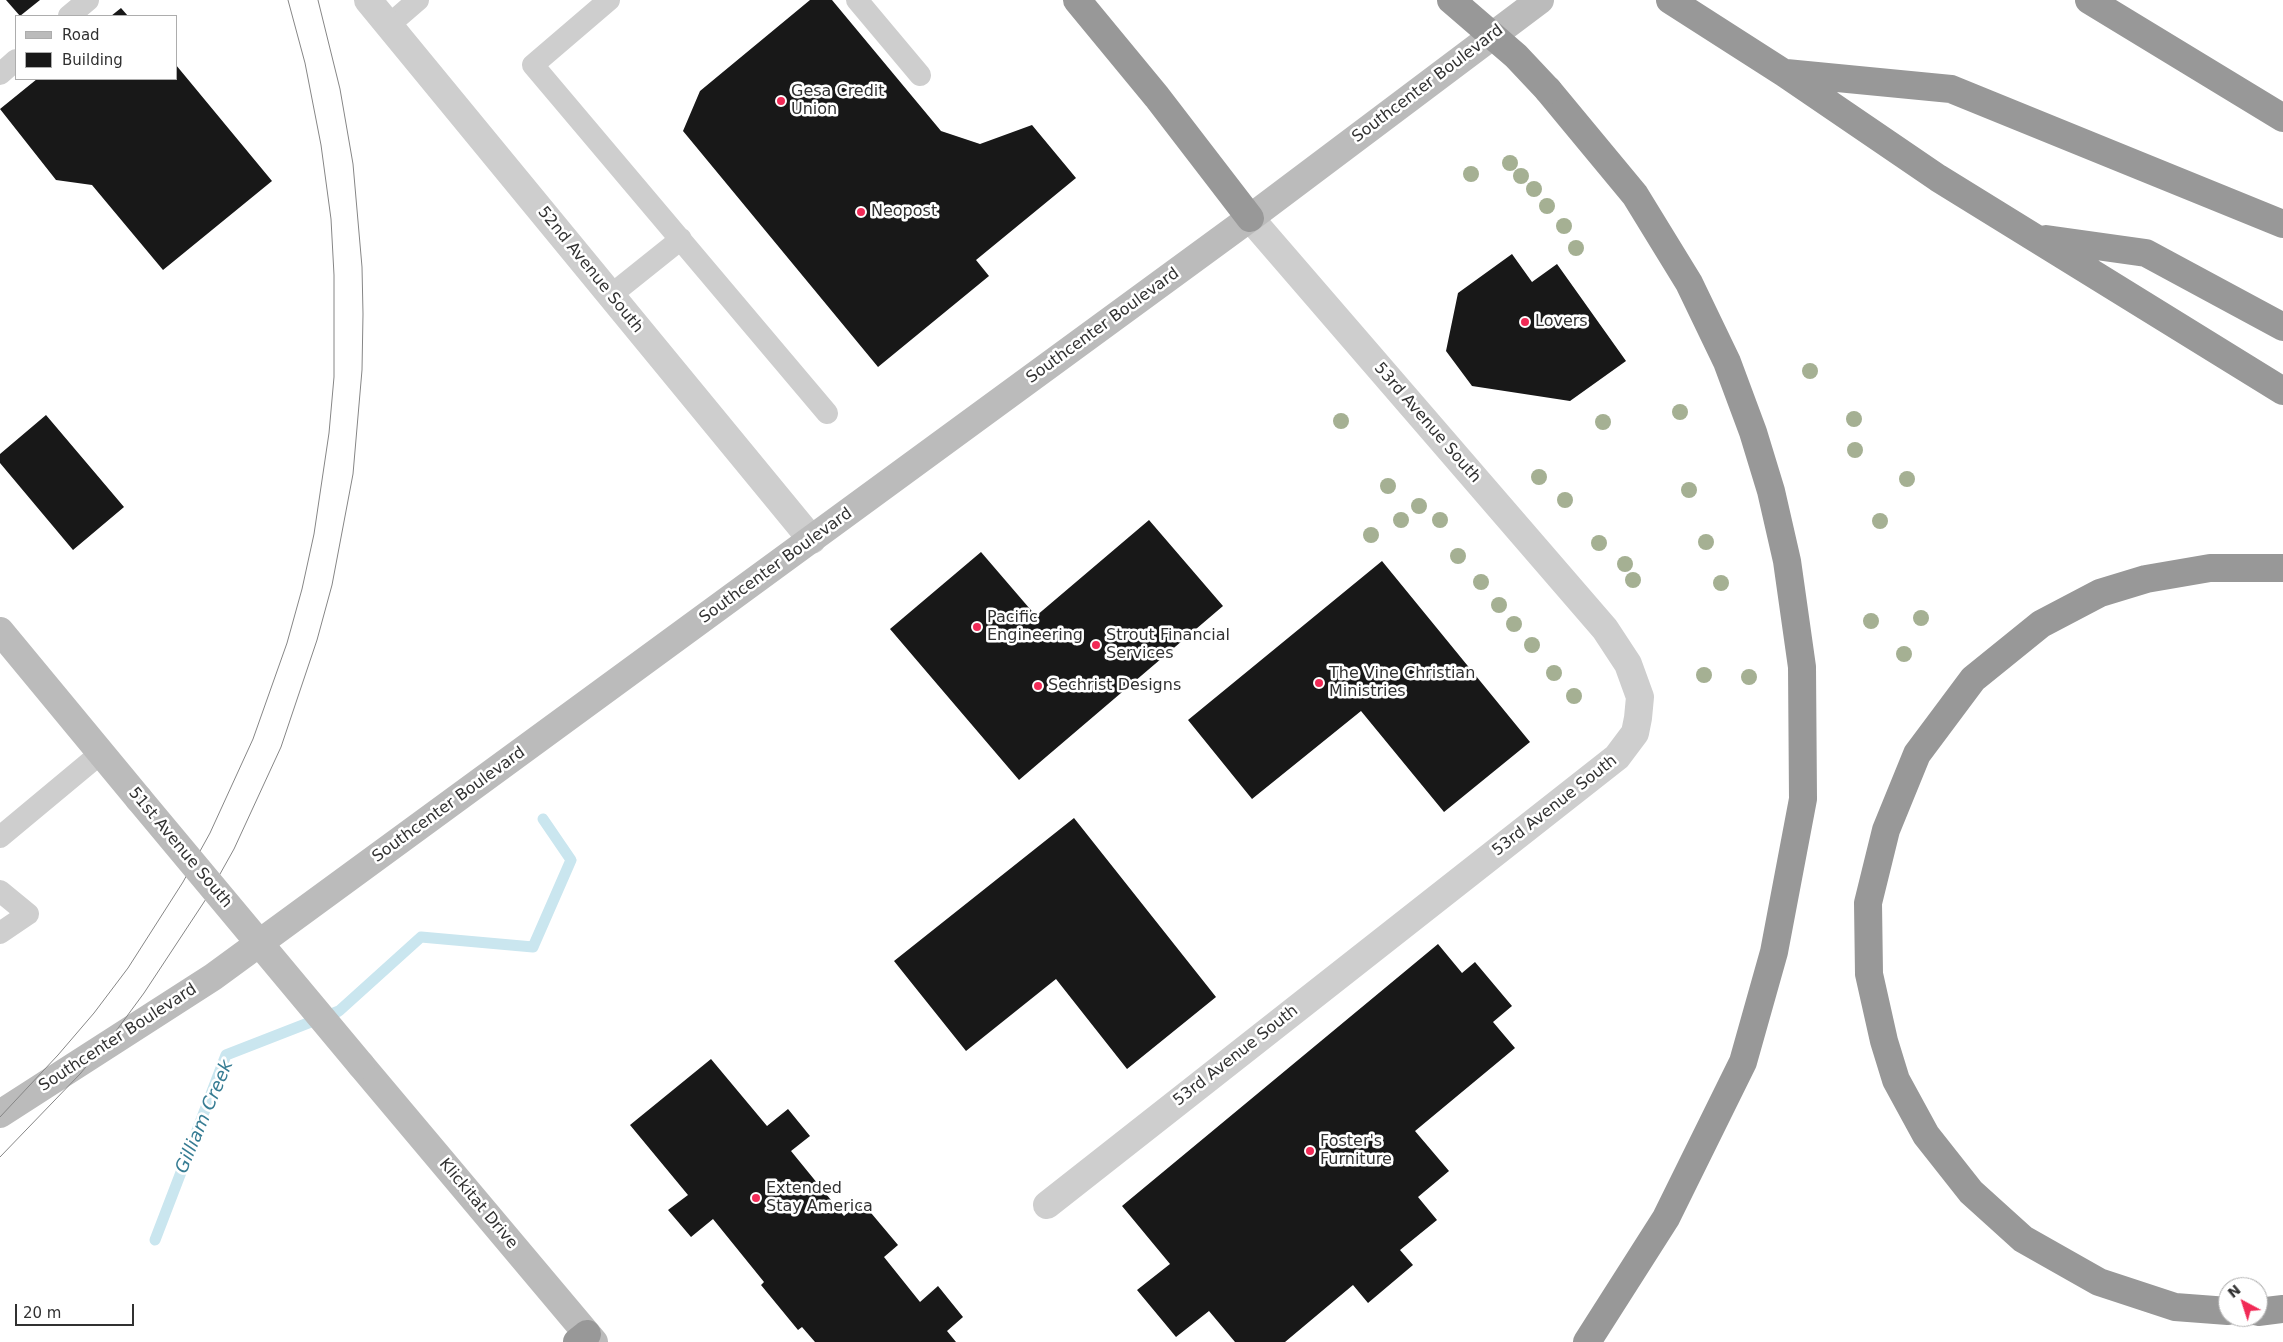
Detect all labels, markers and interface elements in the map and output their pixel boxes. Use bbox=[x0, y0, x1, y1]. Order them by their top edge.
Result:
legend bbox=[15, 15, 178, 80]
street label: Southcenter Boulevard bbox=[1349, 21, 1507, 147]
text: Road bbox=[62, 26, 100, 44]
text: Building bbox=[62, 51, 123, 69]
place label: Gesa Credit Union bbox=[791, 82, 885, 120]
marker: Gesa Credit Union bbox=[775, 95, 787, 107]
place label: Neopost bbox=[871, 202, 937, 222]
street label: 52nd Avenue South bbox=[533, 203, 647, 337]
marker: Neopost bbox=[855, 206, 867, 218]
street label: Southcenter Boulevard bbox=[1023, 264, 1183, 388]
place label: Lovers bbox=[1535, 312, 1588, 332]
marker: Lovers bbox=[1519, 316, 1531, 328]
street label: 53rd Avenue South bbox=[1370, 359, 1484, 487]
street label: Southcenter Boulevard bbox=[696, 504, 856, 628]
place label: Pacific Engineering bbox=[987, 608, 1083, 646]
marker: Pacific Engineering bbox=[971, 621, 983, 633]
place label: Strout Financial Services bbox=[1106, 626, 1230, 664]
marker: Strout Financial Services bbox=[1090, 639, 1102, 651]
place label: The Vine Christian Ministries bbox=[1329, 664, 1475, 702]
place label: Sechrist Designs bbox=[1048, 676, 1181, 696]
marker: The Vine Christian Ministries bbox=[1313, 677, 1325, 689]
marker: Sechrist Designs bbox=[1032, 680, 1044, 692]
street label: Southcenter Boulevard bbox=[369, 743, 529, 867]
street label: 53rd Avenue South bbox=[1489, 751, 1621, 861]
street label: 51st Avenue South bbox=[124, 784, 236, 912]
street label: Southcenter Boulevard bbox=[36, 980, 200, 1096]
street label: 53rd Avenue South bbox=[1170, 1001, 1302, 1111]
water label: Gilliam Creek bbox=[171, 1057, 239, 1177]
place label: Foster's Furniture bbox=[1320, 1132, 1392, 1170]
marker: Foster's Furniture bbox=[1304, 1145, 1316, 1157]
street label: Klickitat Drive bbox=[435, 1155, 521, 1253]
place label: Extended Stay America bbox=[766, 1179, 873, 1217]
marker: Extended Stay America bbox=[750, 1192, 762, 1204]
north arrow bbox=[2218, 1277, 2268, 1327]
text: N bbox=[2224, 1281, 2244, 1301]
scale bar bbox=[18, 1294, 136, 1326]
text: 20 m bbox=[23, 1304, 61, 1322]

